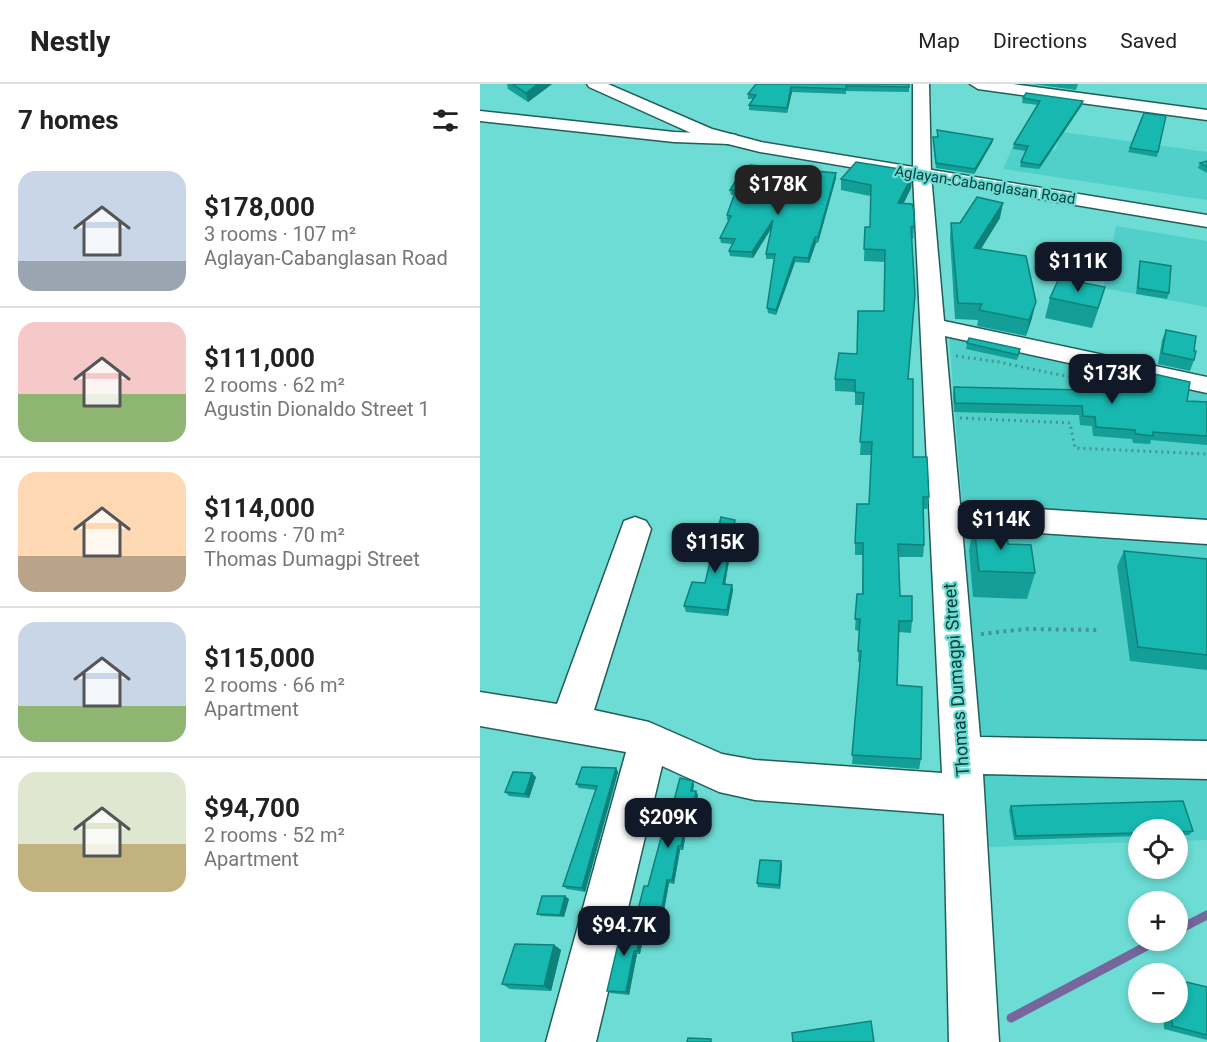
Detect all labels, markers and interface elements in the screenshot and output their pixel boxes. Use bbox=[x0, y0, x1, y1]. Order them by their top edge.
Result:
text: Nestly bbox=[30, 25, 110, 58]
text: Map bbox=[918, 29, 960, 53]
text: Directions bbox=[993, 29, 1087, 53]
text: Saved bbox=[1120, 29, 1177, 53]
icon: filters bbox=[429, 104, 462, 137]
text: 7 homes bbox=[18, 105, 119, 135]
street label: Aglayan-Cabanglasan Road bbox=[893, 162, 1077, 208]
pin: $178K bbox=[736, 165, 820, 216]
text: $178K bbox=[749, 172, 807, 196]
text: $178,000 bbox=[204, 192, 315, 222]
icon: home bbox=[66, 195, 138, 267]
text: 3 rooms · 107 m² bbox=[204, 222, 356, 246]
pin: $111K bbox=[1036, 242, 1120, 293]
text: Aglayan-Cabanglasan Road bbox=[204, 246, 448, 270]
text: $111K bbox=[1049, 249, 1107, 273]
text: $111,000 bbox=[204, 343, 315, 373]
icon: home bbox=[66, 346, 138, 418]
pin: $173K bbox=[1070, 354, 1154, 405]
text: $173K bbox=[1083, 361, 1141, 385]
text: 2 rooms · 62 m² bbox=[204, 373, 345, 397]
text: Agustin Dionaldo Street 1 bbox=[204, 397, 430, 421]
text: $114,000 bbox=[204, 493, 315, 523]
icon: home bbox=[66, 496, 138, 568]
pin: $114K bbox=[959, 500, 1043, 551]
text: $114K bbox=[972, 507, 1030, 531]
text: 2 rooms · 70 m² bbox=[204, 523, 345, 547]
pin: $115K bbox=[673, 523, 757, 574]
text: $115K bbox=[686, 530, 744, 554]
text: Thomas Dumagpi Street bbox=[204, 547, 420, 571]
street label: Thomas Dumagpi Street bbox=[939, 582, 973, 778]
text: $115,000 bbox=[204, 643, 315, 673]
icon: home bbox=[66, 646, 138, 718]
text: 2 rooms · 66 m² bbox=[204, 673, 345, 697]
text: Apartment bbox=[204, 697, 299, 721]
text: $94,700 bbox=[204, 793, 300, 823]
icon: home bbox=[66, 796, 138, 868]
pin: $209K bbox=[626, 798, 710, 849]
text: $209K bbox=[639, 805, 697, 829]
map controls bbox=[1128, 819, 1188, 1023]
button: locate bbox=[1128, 819, 1188, 879]
text: 2 rooms · 52 m² bbox=[204, 823, 345, 847]
text: Apartment bbox=[204, 847, 299, 871]
button: + bbox=[1128, 891, 1188, 951]
pin: $94.7K bbox=[575, 906, 673, 957]
text: $94.7K bbox=[592, 913, 656, 937]
button: − bbox=[1128, 963, 1188, 1023]

